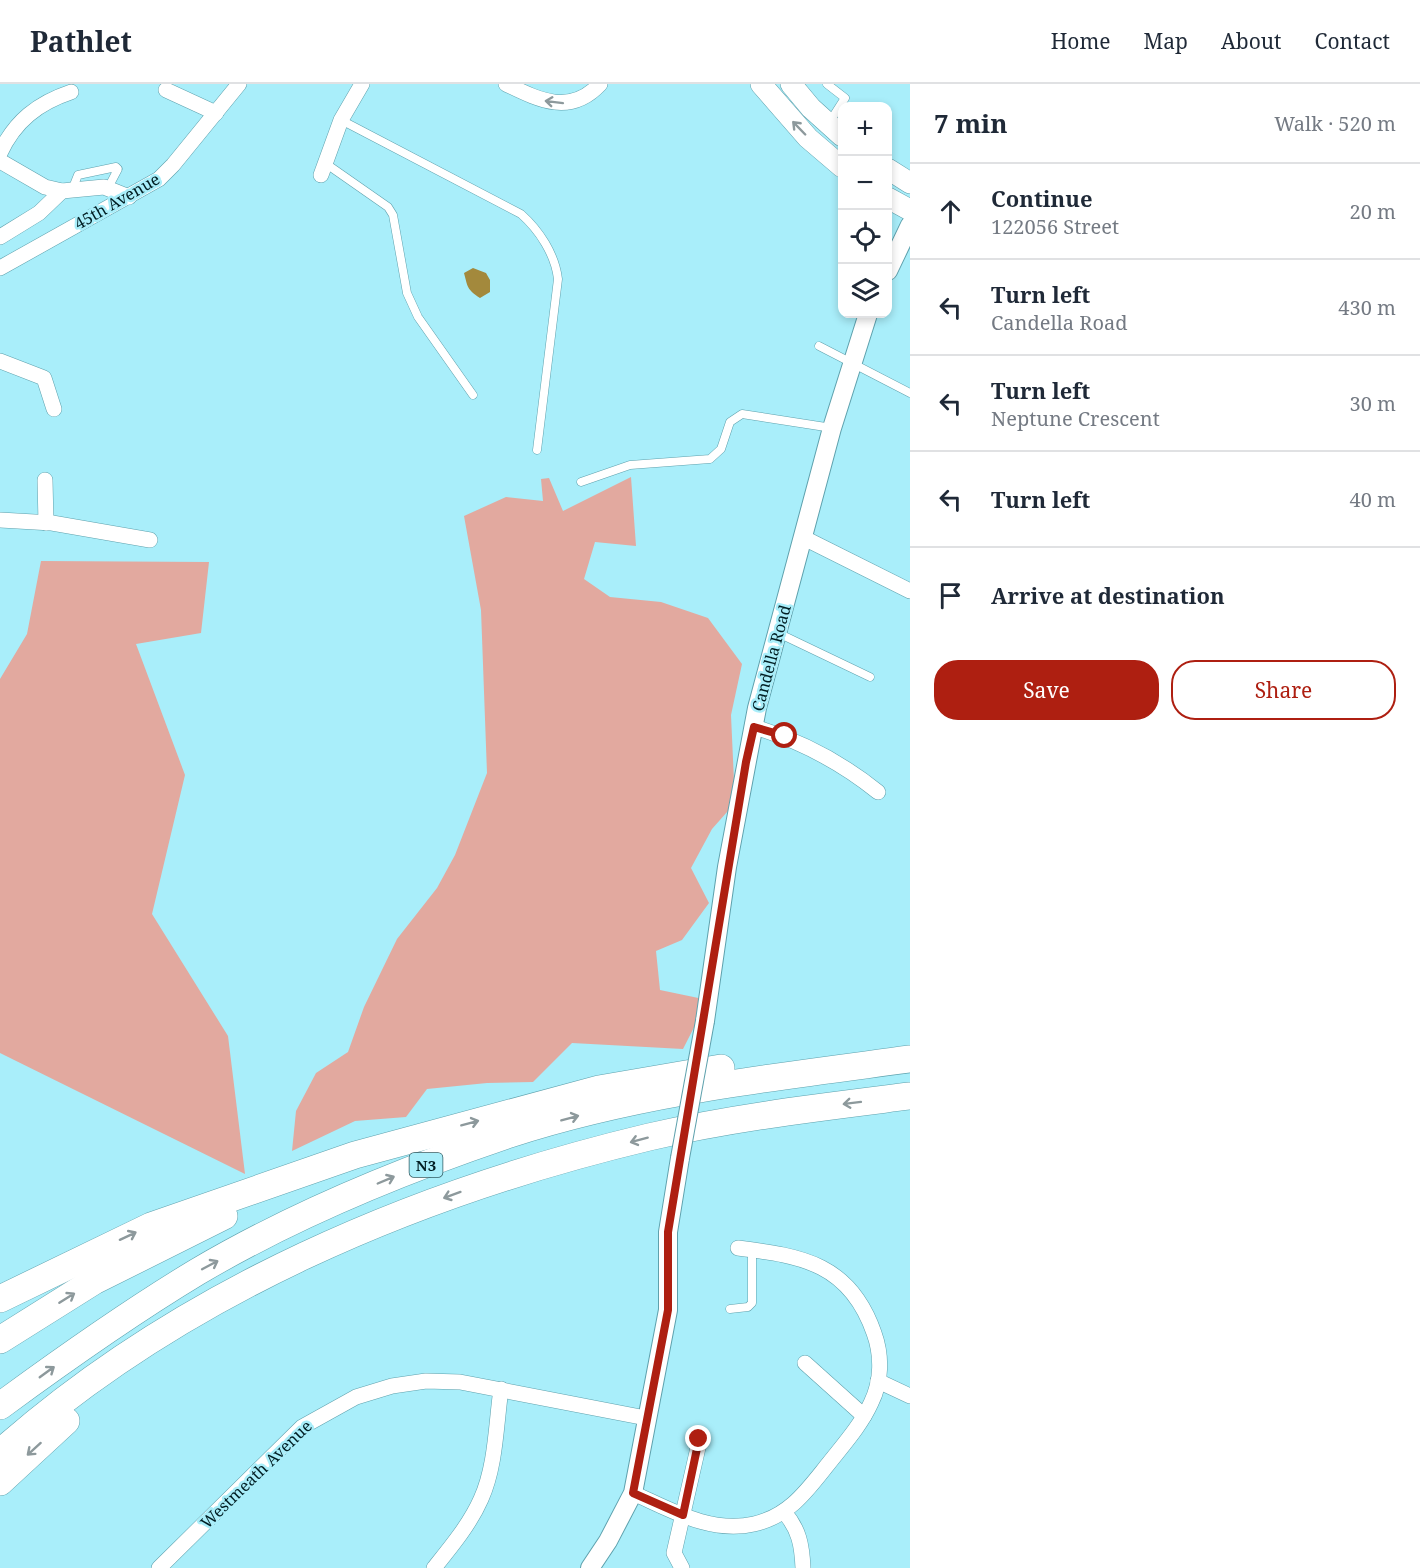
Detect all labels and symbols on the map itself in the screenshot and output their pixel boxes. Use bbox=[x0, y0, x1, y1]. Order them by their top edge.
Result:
one-way arrow bbox=[545, 97, 564, 108]
one-way arrow bbox=[792, 121, 806, 136]
street label: 45th Avenue bbox=[70, 168, 164, 234]
street label: Candella Road bbox=[746, 602, 796, 714]
route start bbox=[771, 722, 797, 748]
one-way arrow bbox=[843, 1098, 862, 1109]
one-way arrow bbox=[560, 1112, 579, 1123]
one-way arrow bbox=[460, 1117, 479, 1128]
one-way arrow bbox=[630, 1134, 649, 1146]
road number: N3 bbox=[410, 1153, 442, 1177]
one-way arrow bbox=[376, 1174, 394, 1185]
one-way arrow bbox=[443, 1191, 462, 1202]
one-way arrow bbox=[118, 1230, 136, 1242]
one-way arrow bbox=[201, 1259, 219, 1270]
one-way arrow bbox=[58, 1291, 75, 1303]
one-way arrow bbox=[39, 1365, 55, 1378]
street label: Westmeath Avenue bbox=[195, 1415, 317, 1533]
route end bbox=[685, 1425, 711, 1451]
one-way arrow bbox=[27, 1442, 42, 1456]

